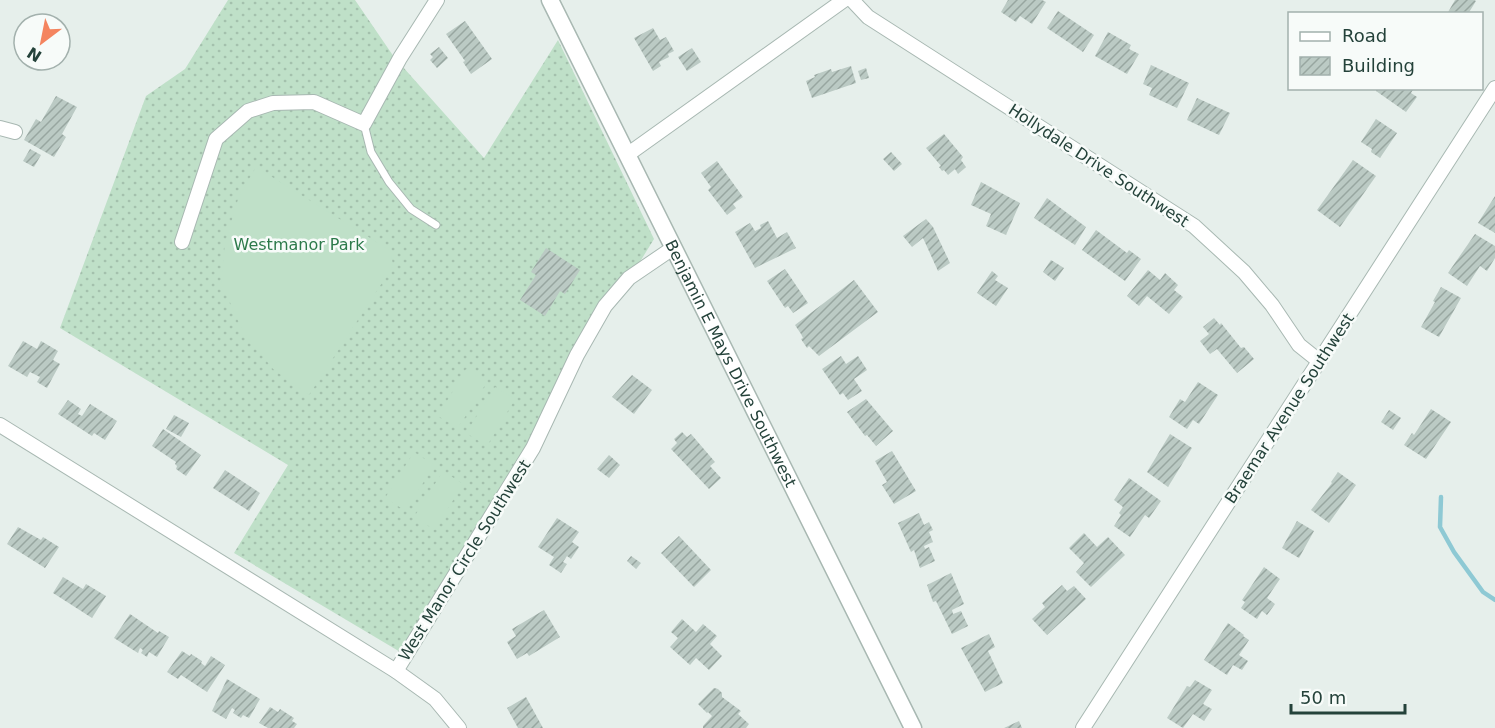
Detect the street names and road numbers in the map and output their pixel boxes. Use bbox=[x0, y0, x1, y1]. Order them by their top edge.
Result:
street label: Hollydale Drive Southwest bbox=[1005, 100, 1193, 231]
street label: Benjamin E Mays Drive Southwest bbox=[661, 237, 800, 490]
street label: Braemar Avenue Southwest bbox=[1221, 310, 1358, 507]
street label: West Manor Circle Southwest bbox=[394, 456, 534, 664]

